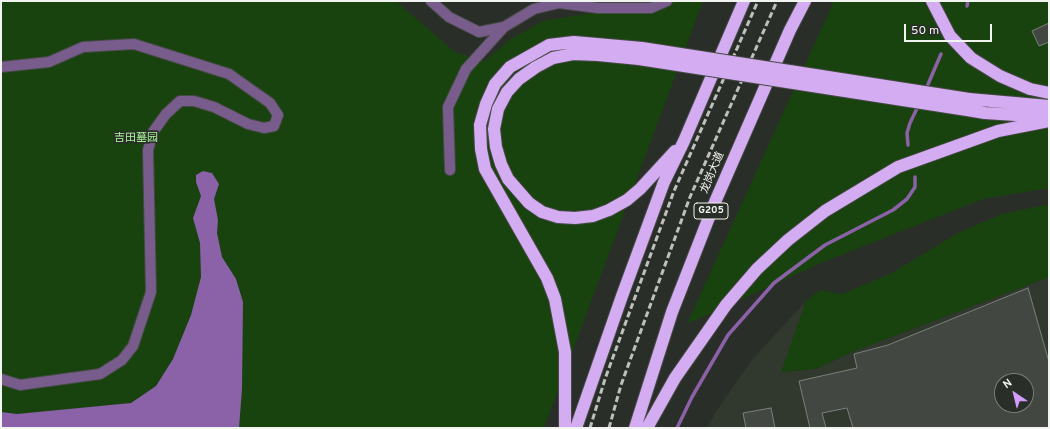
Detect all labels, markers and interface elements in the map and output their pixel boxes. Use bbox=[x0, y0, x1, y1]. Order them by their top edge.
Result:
scale bar bbox=[906, 16, 994, 42]
text: 50 m bbox=[911, 23, 939, 39]
park label: 吉田墓园 bbox=[114, 132, 158, 146]
street label: 龙岗大道 bbox=[698, 150, 728, 196]
road number: G205 bbox=[694, 203, 728, 219]
north arrow bbox=[994, 373, 1034, 413]
text: N bbox=[1000, 376, 1015, 392]

